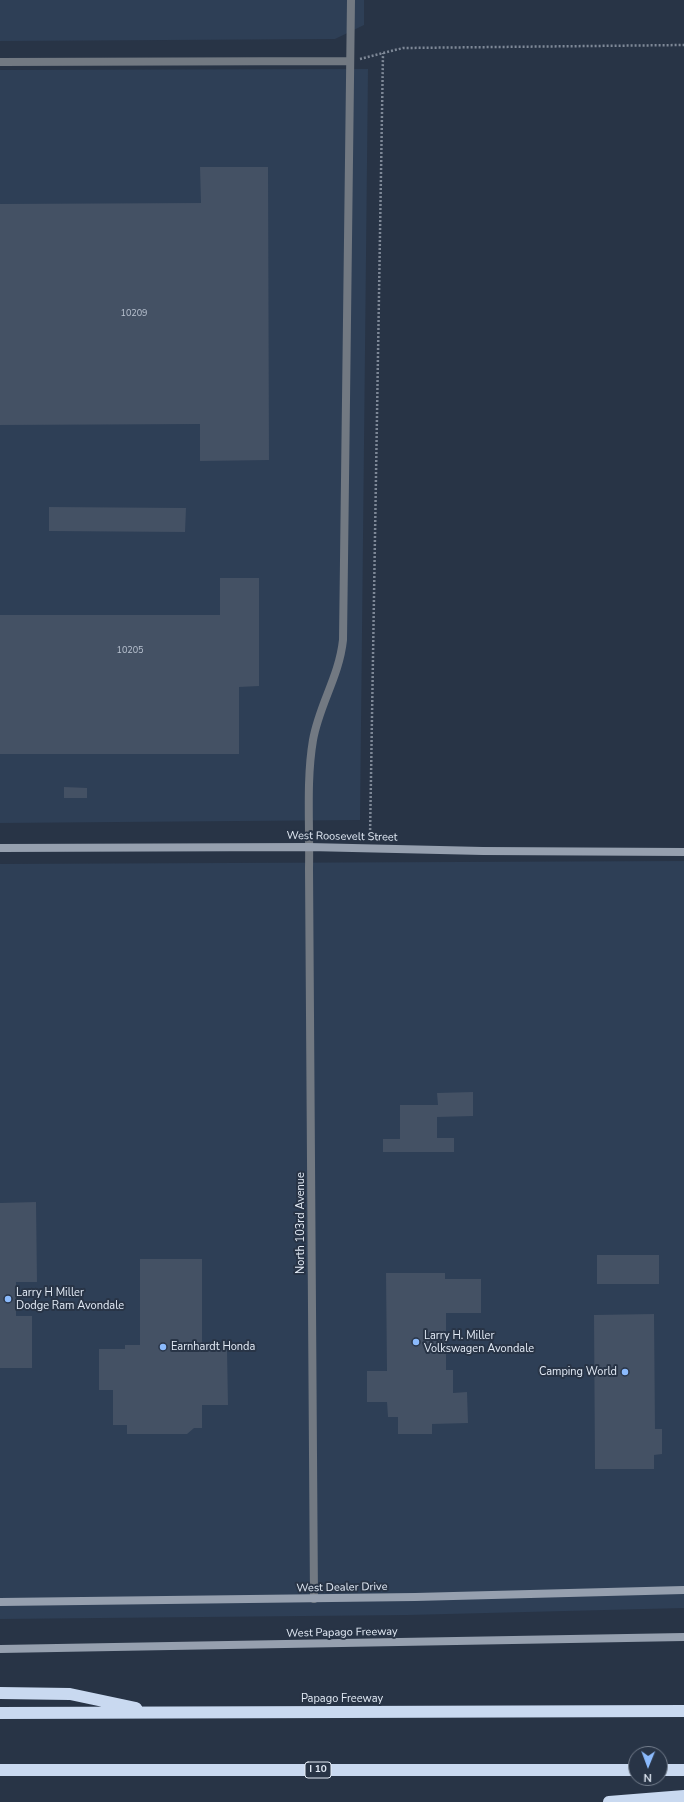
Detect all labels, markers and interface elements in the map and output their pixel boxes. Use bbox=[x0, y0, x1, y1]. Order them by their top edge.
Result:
house number: 10209 bbox=[121, 309, 147, 319]
house number: 10205 bbox=[117, 646, 143, 656]
street label: West Roosevelt Street bbox=[286, 829, 398, 845]
street label: North 103rd Avenue bbox=[294, 1172, 308, 1274]
place label: Larry H Miller Dodge Ram Avondale bbox=[16, 1286, 124, 1312]
marker: Larry H Miller Dodge Ram Avondale bbox=[3, 1294, 13, 1304]
place label: Larry H. Miller Volkswagen Avondale bbox=[424, 1329, 534, 1355]
marker: Larry H. Miller Volkswagen Avondale bbox=[411, 1337, 421, 1347]
place label: Earnhardt Honda bbox=[171, 1340, 255, 1354]
marker: Earnhardt Honda bbox=[158, 1342, 168, 1352]
place label: Camping World bbox=[539, 1365, 617, 1379]
marker: Camping World bbox=[620, 1367, 630, 1377]
street label: West Dealer Drive bbox=[296, 1581, 388, 1595]
street label: West Papago Freeway bbox=[286, 1625, 398, 1641]
street label: Papago Freeway bbox=[301, 1692, 383, 1706]
north arrow bbox=[628, 1746, 668, 1786]
road number: I 10 bbox=[305, 1762, 331, 1778]
text: N bbox=[644, 1770, 652, 1785]

